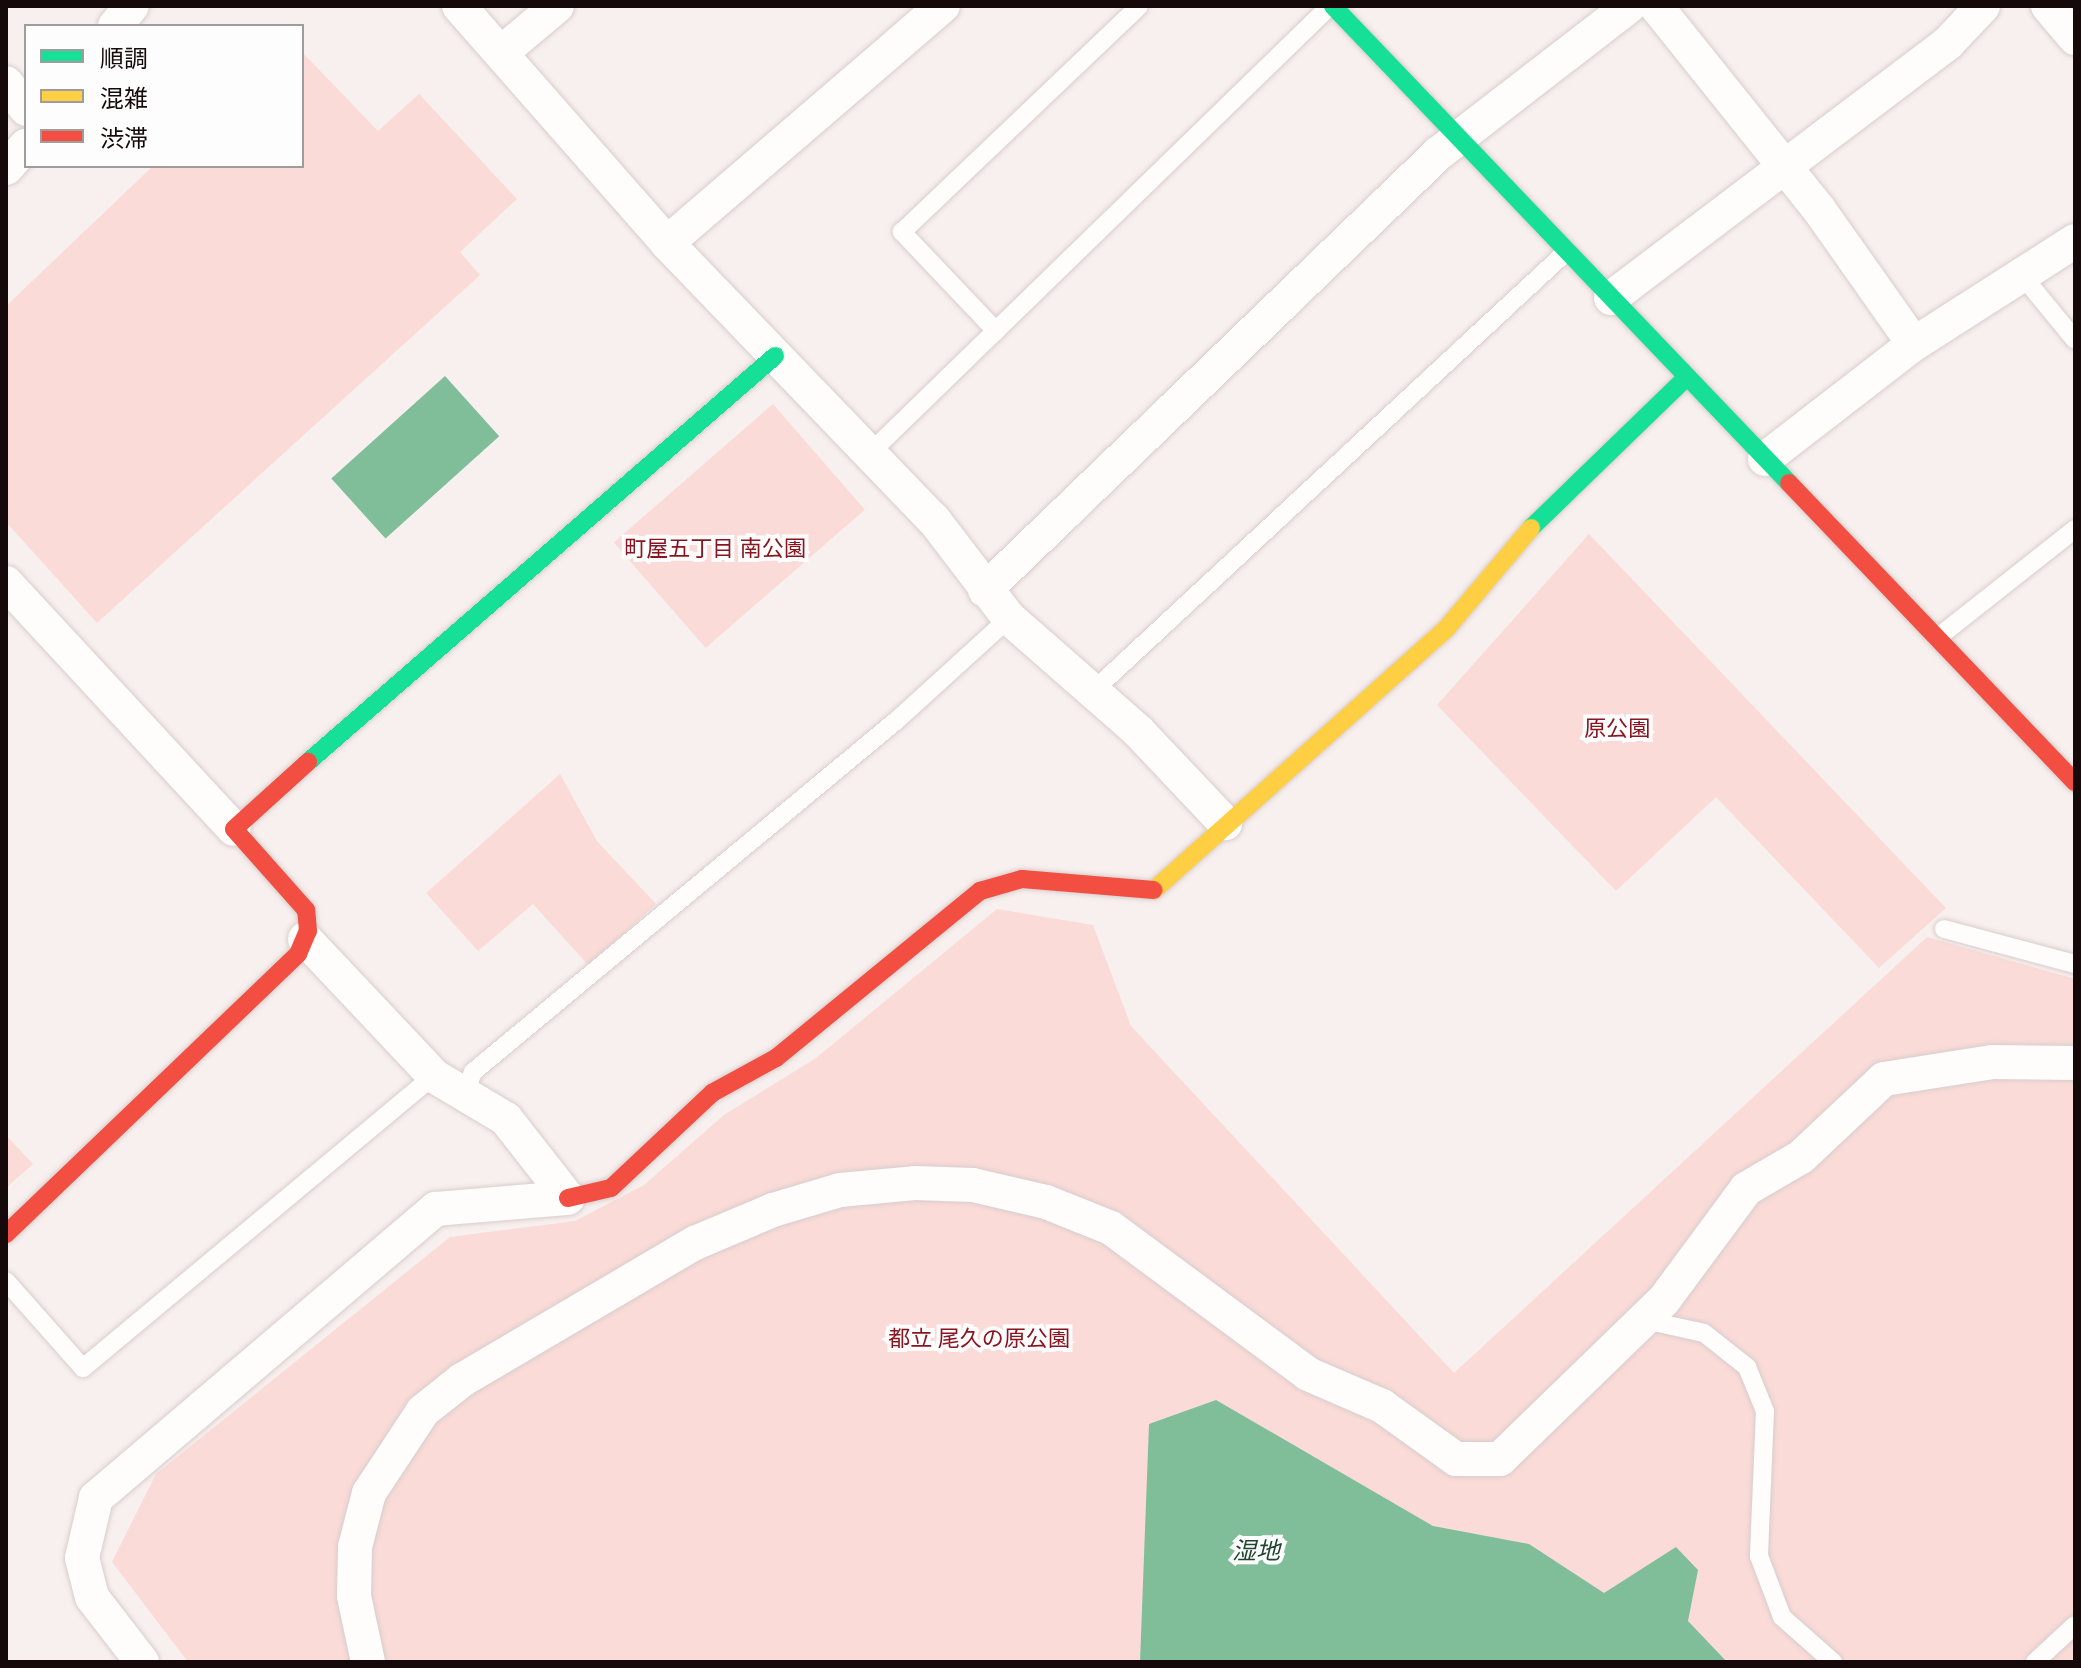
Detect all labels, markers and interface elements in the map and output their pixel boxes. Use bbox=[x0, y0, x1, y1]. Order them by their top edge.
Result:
legend bbox=[24, 24, 304, 168]
text: 順調 bbox=[100, 41, 148, 74]
text: 混雑 bbox=[100, 81, 148, 114]
text: 渋滞 bbox=[100, 121, 148, 154]
park label: 町屋五丁目 南公園 bbox=[624, 535, 806, 561]
park label: 原公園 bbox=[1584, 715, 1650, 741]
park label: 都立 尾久の原公園 bbox=[888, 1325, 1070, 1351]
water label: 湿地 bbox=[1232, 1536, 1280, 1564]

